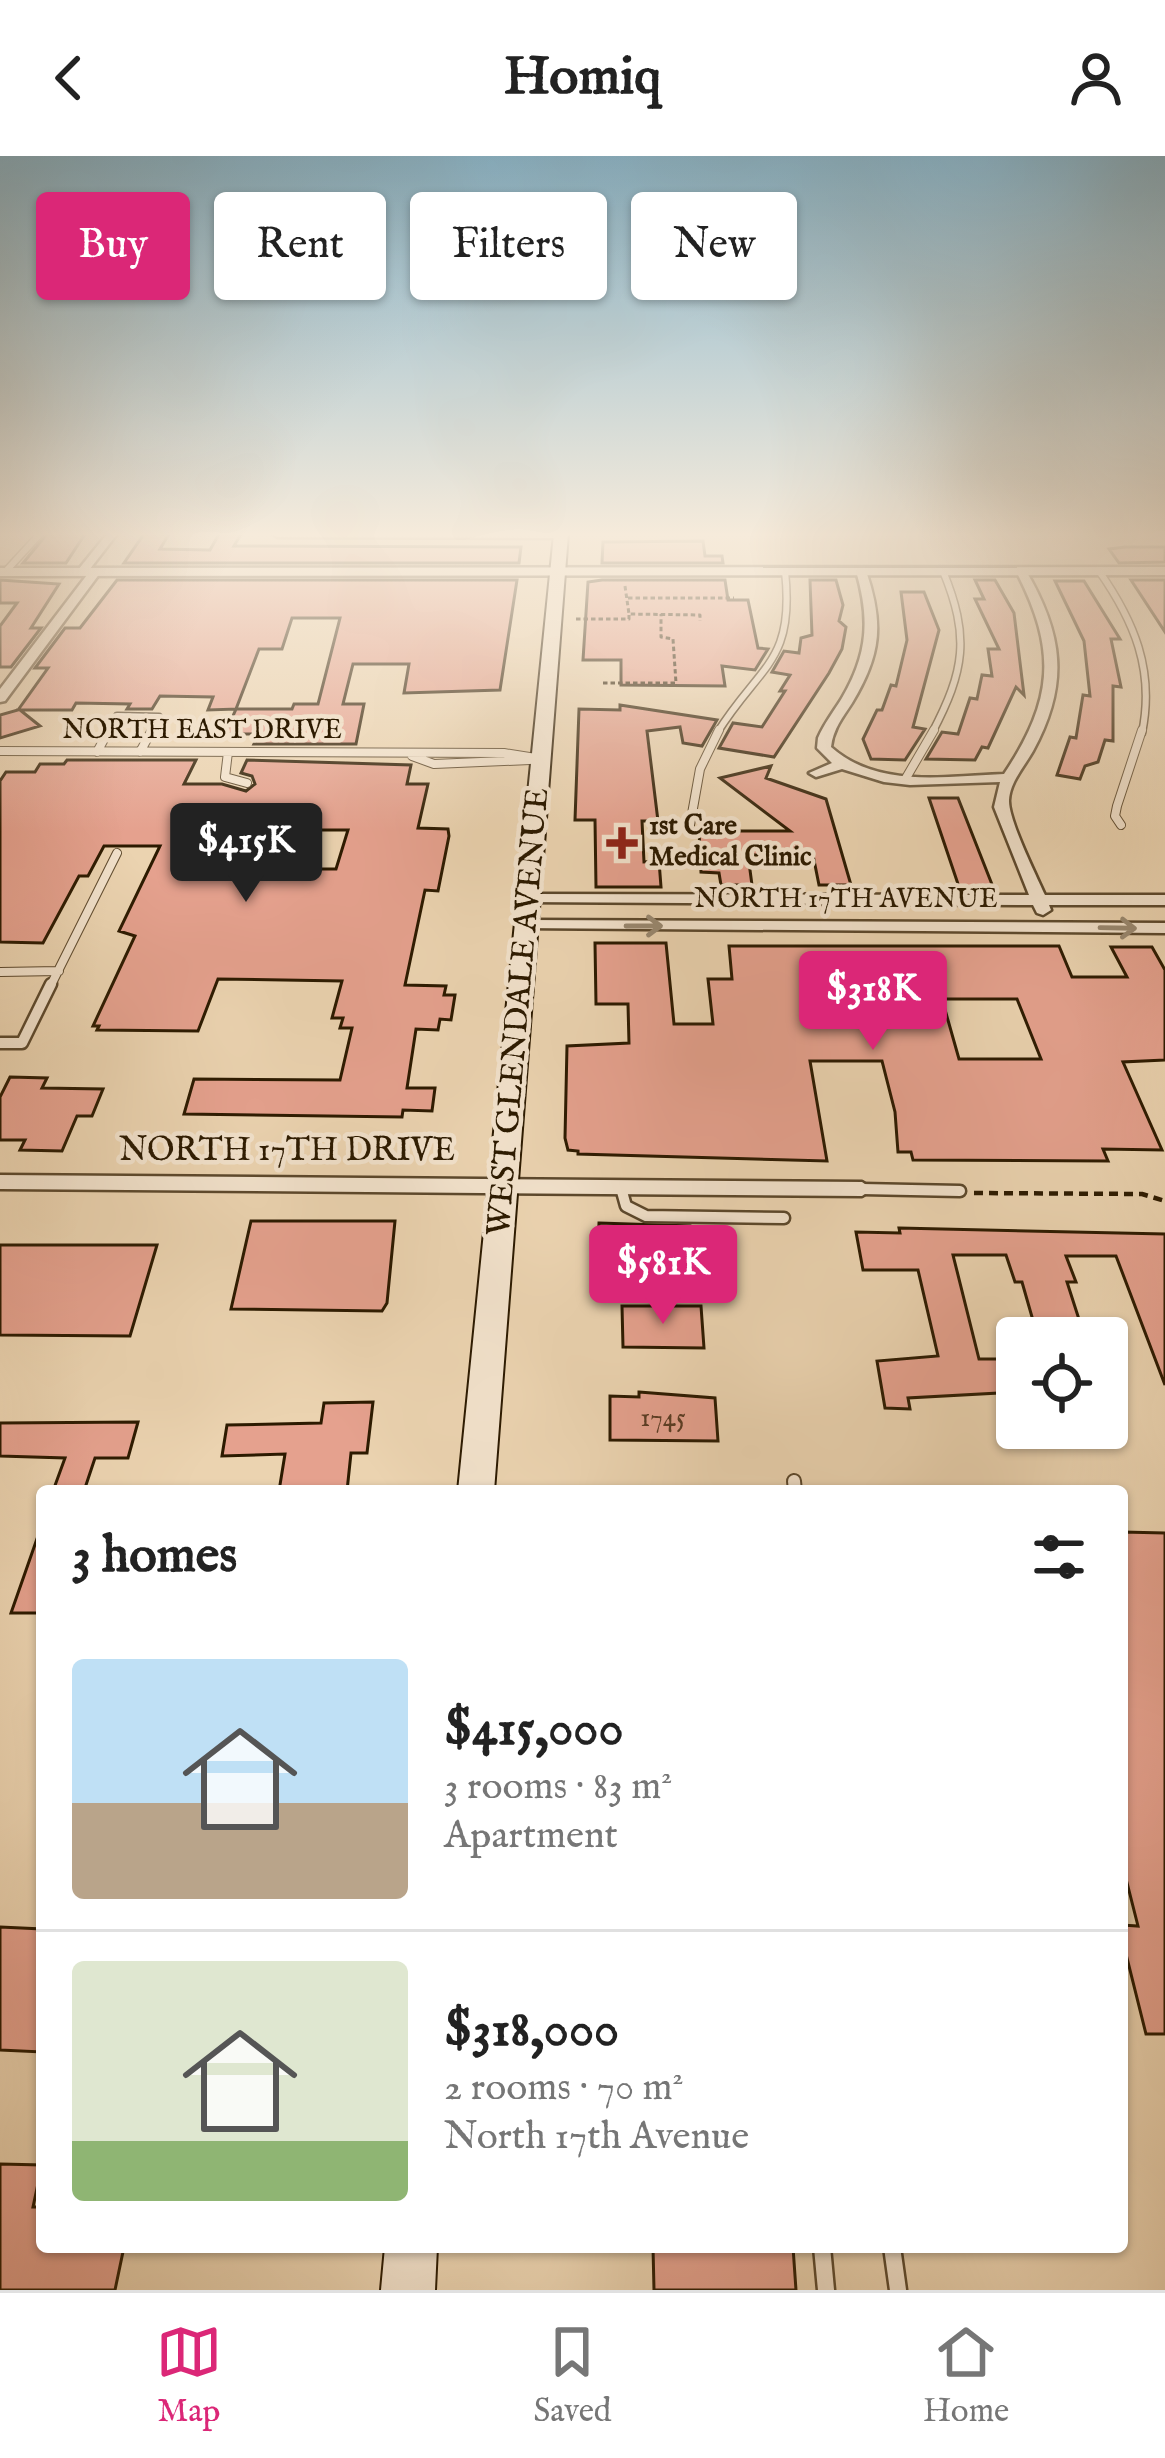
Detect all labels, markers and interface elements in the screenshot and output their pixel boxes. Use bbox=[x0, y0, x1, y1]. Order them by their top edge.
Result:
text: Homiq bbox=[504, 44, 661, 113]
icon: back bbox=[36, 45, 102, 111]
icon: person bbox=[1063, 45, 1129, 111]
chip: Buy bbox=[36, 192, 190, 300]
chip: Rent bbox=[214, 192, 386, 300]
chip: Filters bbox=[410, 192, 607, 300]
chip: New bbox=[631, 192, 797, 300]
street label: NORTH EAST DRIVE bbox=[62, 714, 342, 748]
street label: WEST GLENDALE AVENUE bbox=[478, 786, 560, 1238]
pin: $415K bbox=[162, 803, 330, 905]
place label: 1st Care Medical Clinic bbox=[649, 810, 812, 875]
text: $415K bbox=[197, 817, 295, 866]
marker: 1st Care Medical Clinic bbox=[606, 827, 638, 859]
street label: NORTH 17TH AVENUE bbox=[694, 883, 998, 917]
one-way arrow bbox=[624, 915, 663, 937]
one-way arrow bbox=[1098, 917, 1137, 939]
pin: $318K bbox=[789, 951, 957, 1053]
text: $318K bbox=[826, 965, 920, 1014]
street label: NORTH 17TH DRIVE bbox=[119, 1130, 455, 1172]
pin: $581K bbox=[579, 1225, 747, 1327]
text: $581K bbox=[616, 1239, 710, 1288]
map controls bbox=[996, 1317, 1128, 1449]
button: locate bbox=[996, 1317, 1128, 1449]
house number: 1745 bbox=[640, 1402, 686, 1436]
icon: filters bbox=[1026, 1524, 1092, 1590]
text: 3 homes bbox=[72, 1525, 237, 1590]
text: $415,000 bbox=[444, 1698, 623, 1763]
icon: home bbox=[168, 1707, 312, 1851]
text: 3 rooms · 83 m² bbox=[444, 1763, 672, 1812]
text: Apartment bbox=[444, 1812, 618, 1861]
text: $318,000 bbox=[444, 1999, 619, 2064]
icon: home bbox=[168, 2009, 312, 2153]
text: 2 rooms · 70 m² bbox=[444, 2064, 684, 2113]
text: North 17th Avenue bbox=[444, 2113, 749, 2162]
tab: Map bbox=[156, 2319, 222, 2433]
tab: Saved bbox=[533, 2319, 611, 2433]
tab: Home bbox=[923, 2319, 1009, 2433]

